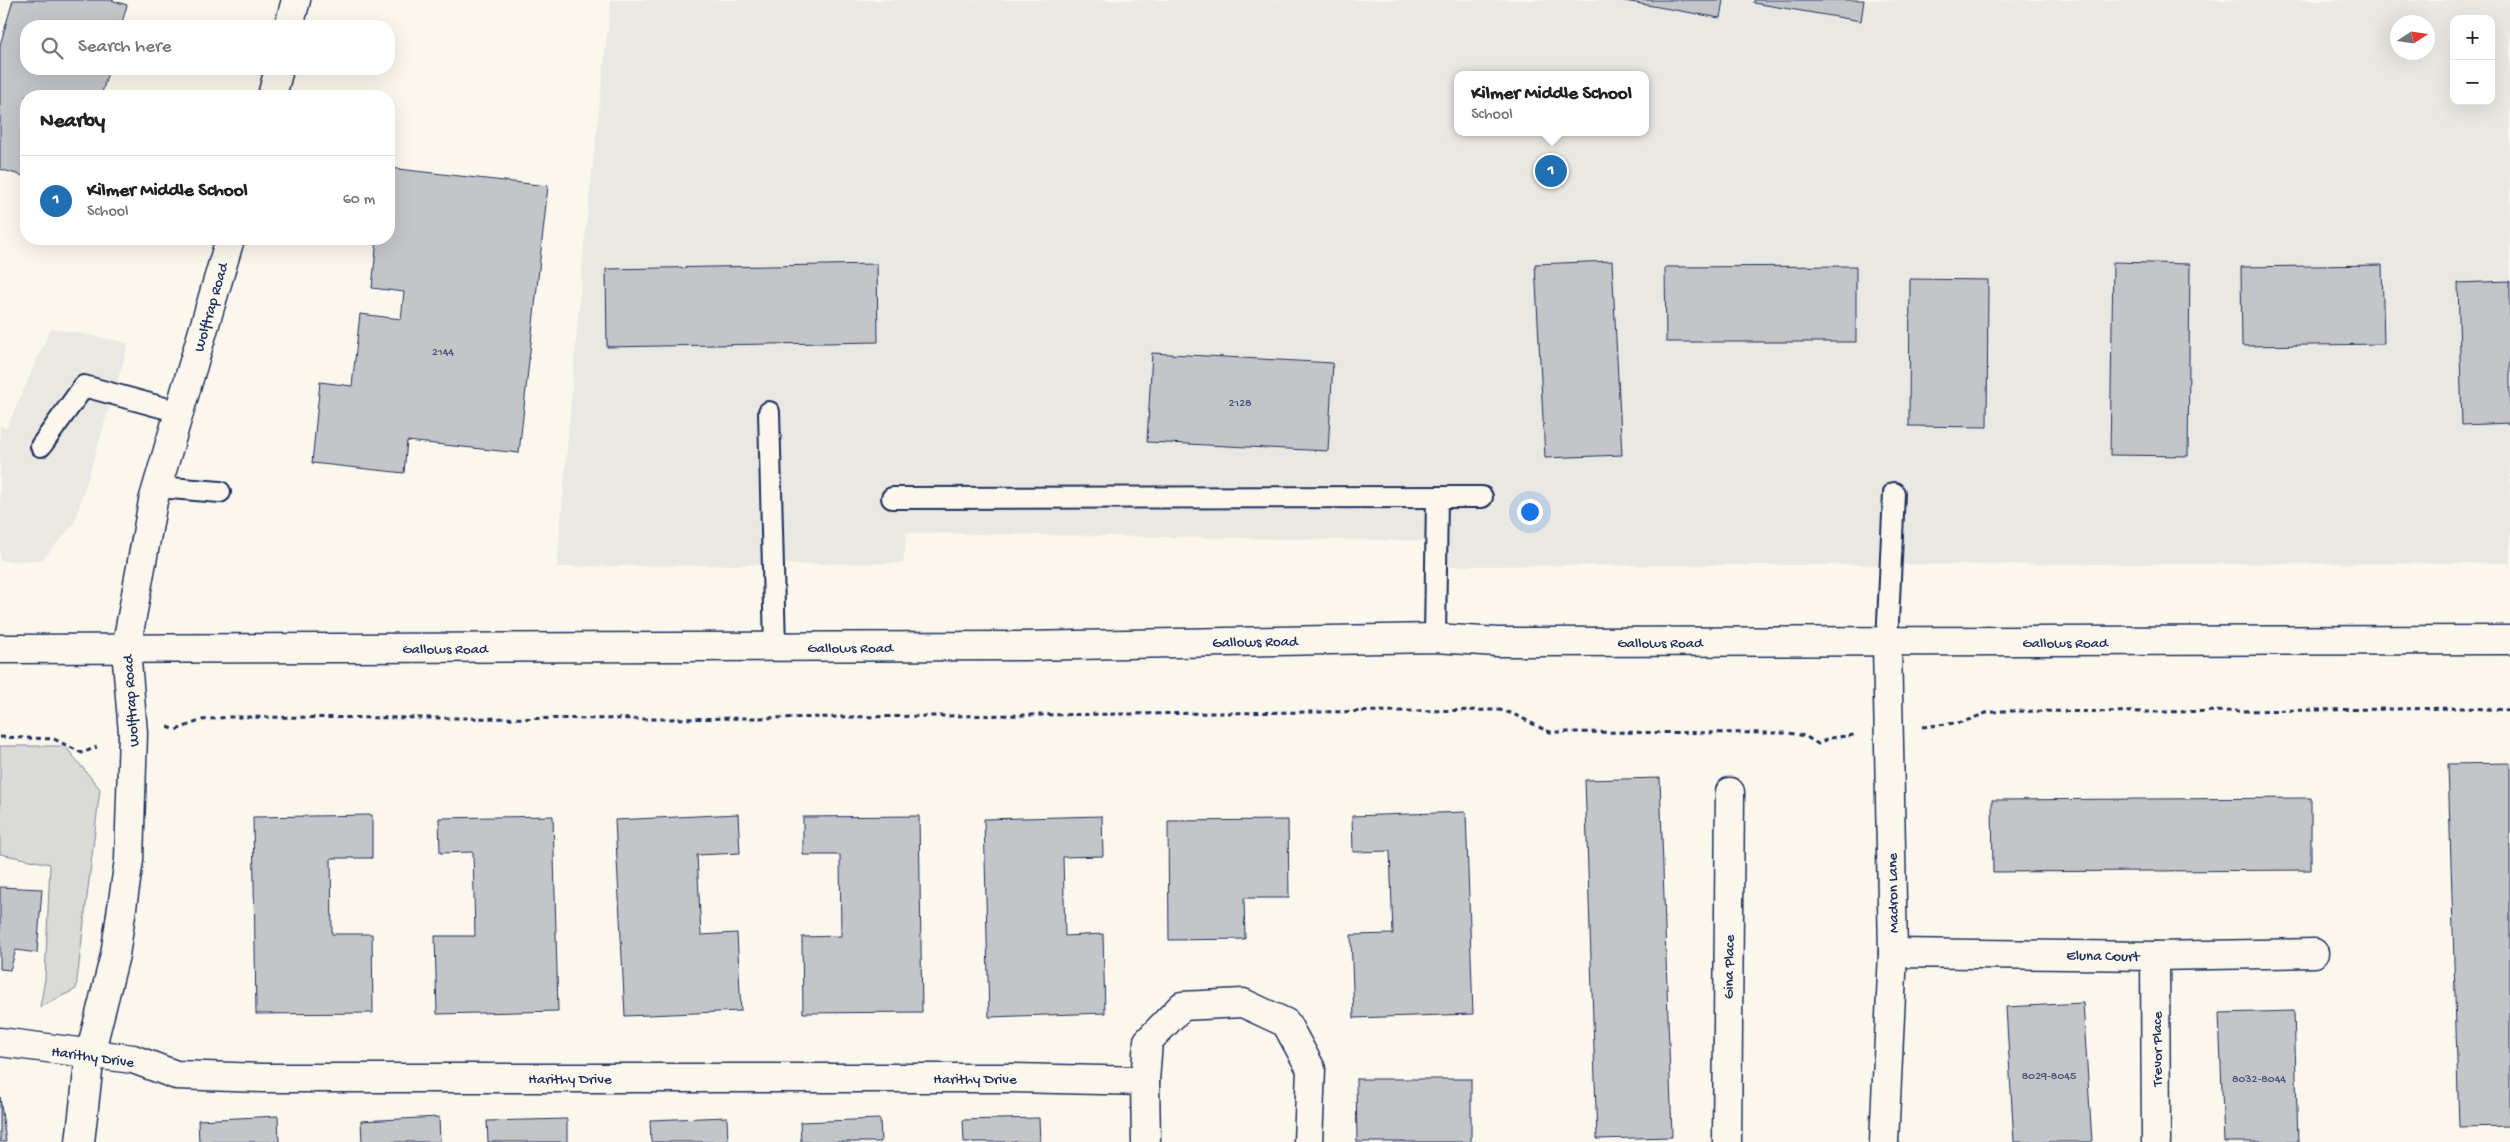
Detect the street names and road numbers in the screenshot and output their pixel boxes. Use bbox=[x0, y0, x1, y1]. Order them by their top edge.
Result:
street label: Wolftrap Road bbox=[191, 260, 234, 354]
street label: Gallows Road bbox=[1212, 633, 1299, 653]
street label: Gallows Road bbox=[1617, 635, 1704, 653]
street label: Gallows Road bbox=[2022, 635, 2109, 653]
street label: Gallows Road bbox=[807, 640, 894, 658]
street label: Gallows Road bbox=[402, 641, 489, 659]
street label: Wolftrap Road bbox=[120, 653, 144, 747]
street label: Madron Lane bbox=[1884, 853, 1904, 933]
street label: Gina Place bbox=[1720, 934, 1740, 999]
street label: Eluna Court bbox=[2066, 947, 2142, 967]
street label: Trevor Place bbox=[2149, 1011, 2167, 1087]
street label: Harithy Drive bbox=[50, 1043, 135, 1073]
street label: Harithy Drive bbox=[528, 1071, 612, 1089]
street label: Harithy Drive bbox=[933, 1071, 1017, 1089]

